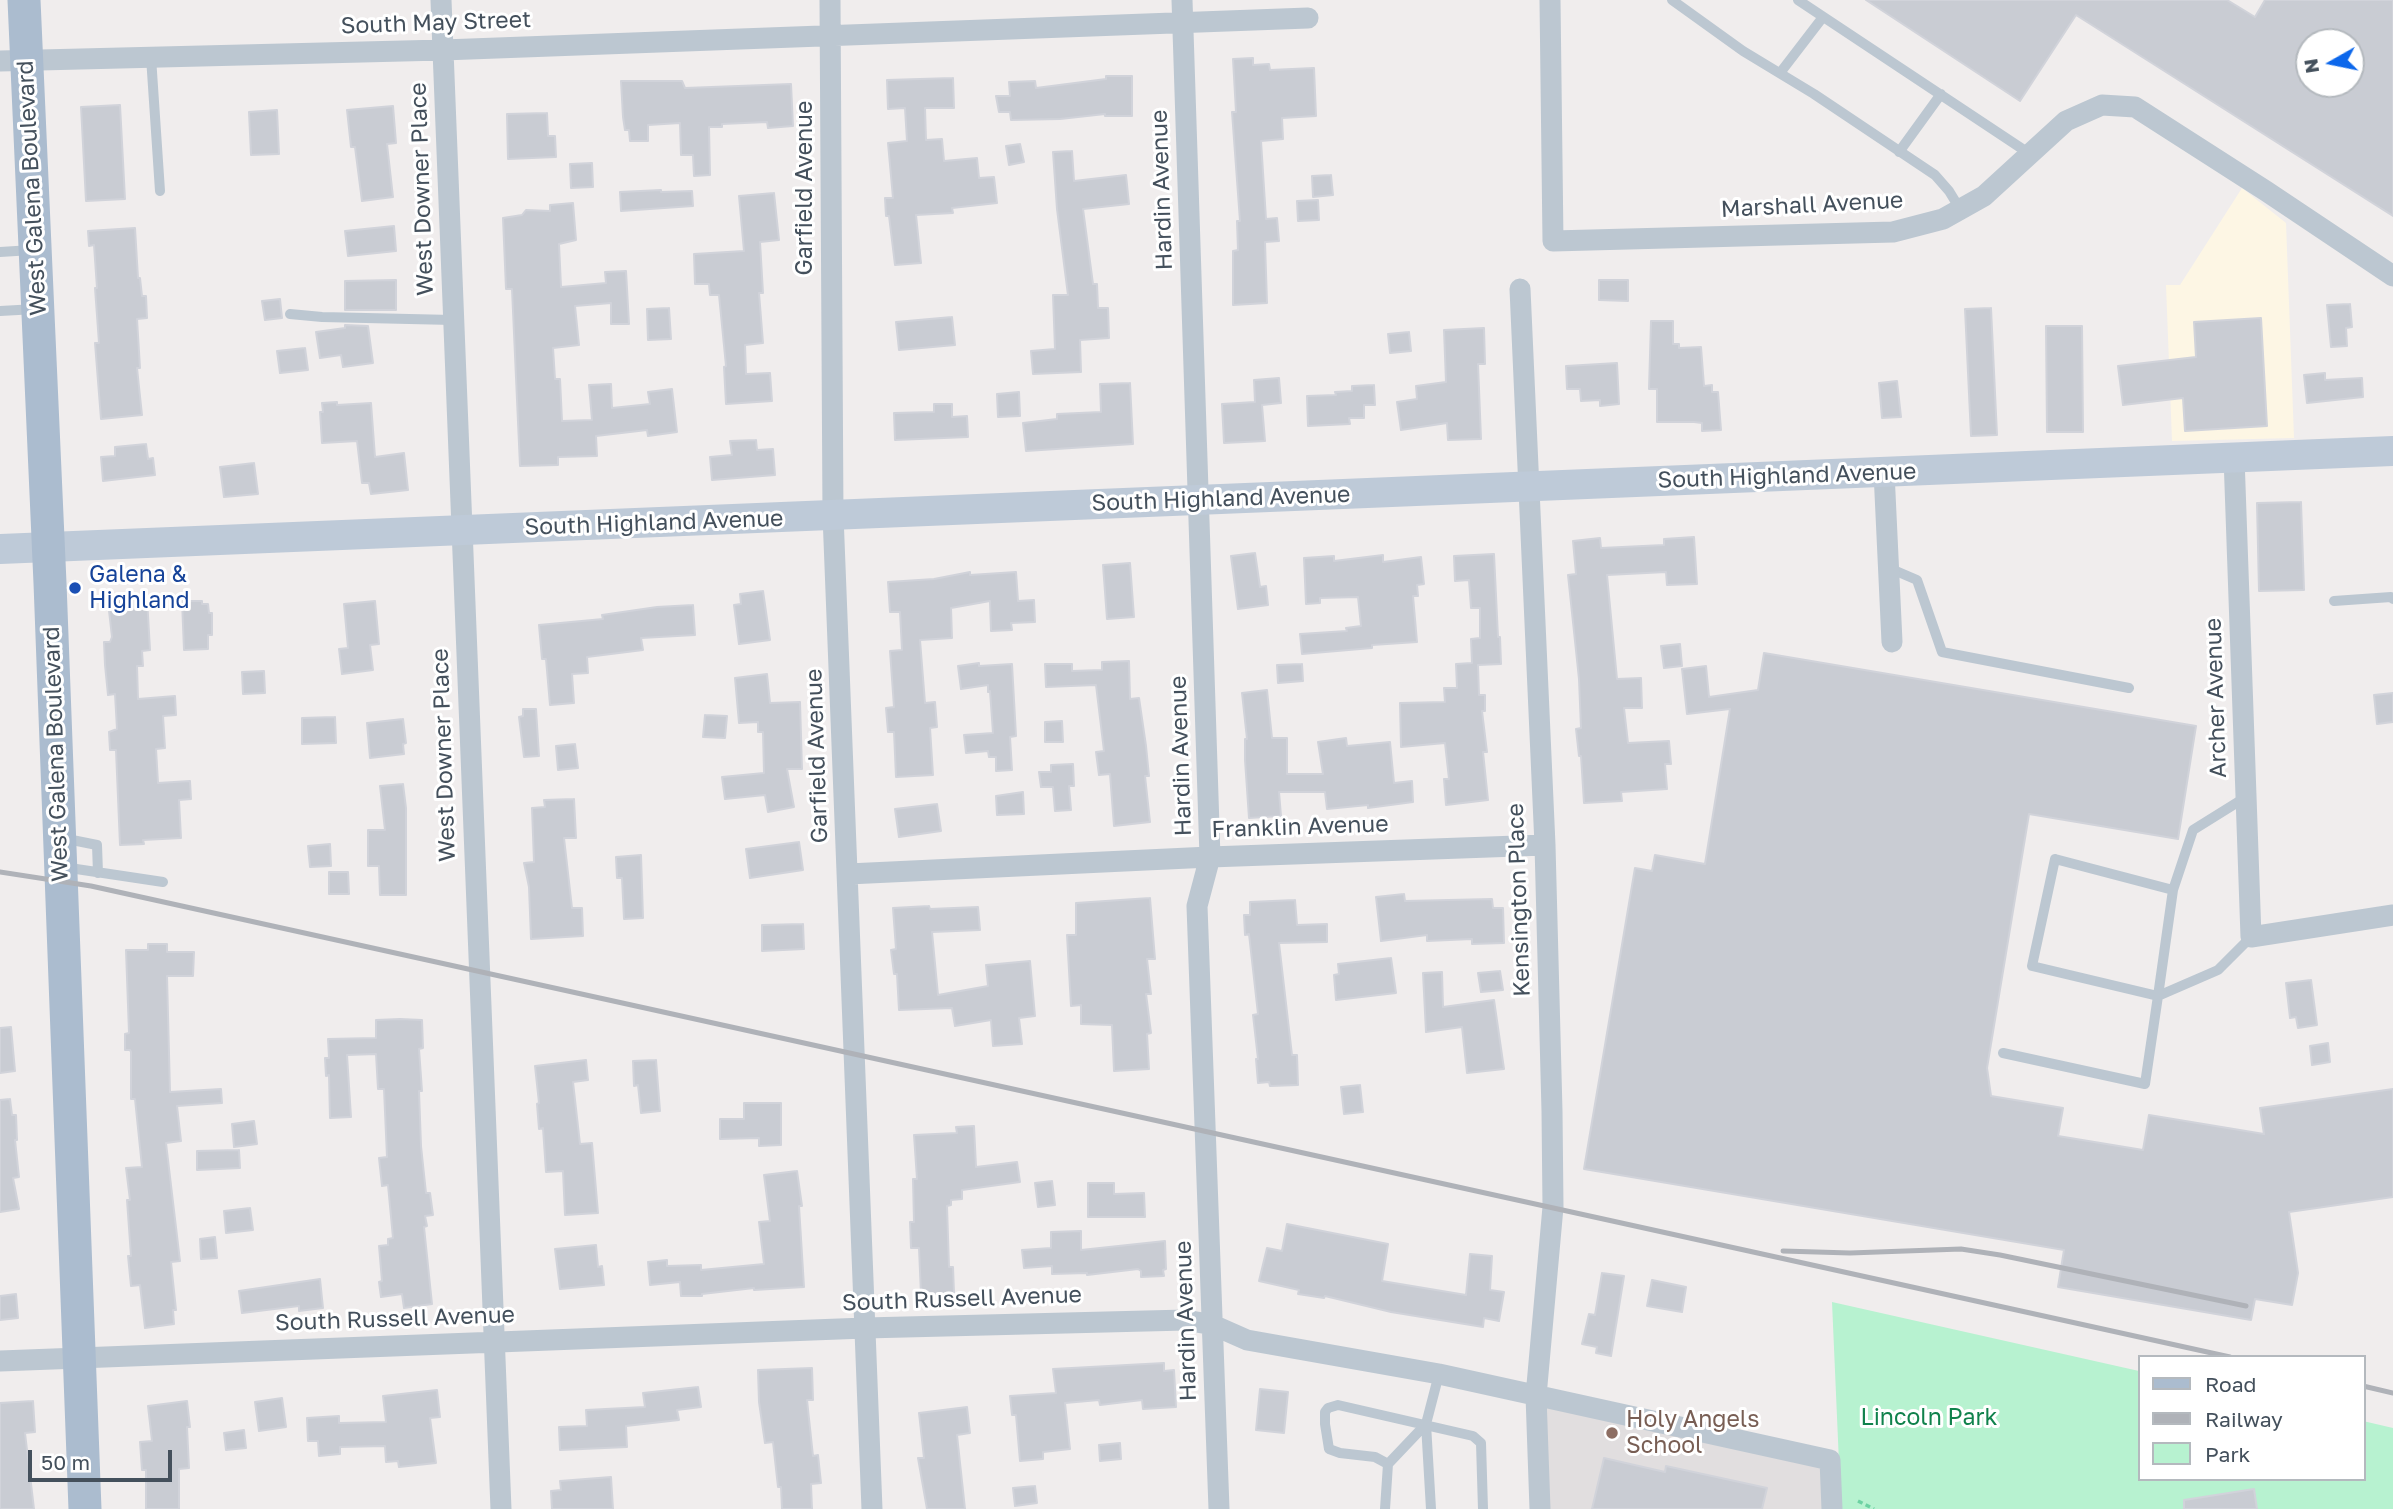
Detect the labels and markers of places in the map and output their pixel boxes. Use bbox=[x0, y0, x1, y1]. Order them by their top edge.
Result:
place label: Galena & Highland bbox=[89, 561, 190, 615]
marker: Galena & Highland bbox=[67, 580, 83, 596]
place label: Holy Angels School bbox=[1626, 1406, 1759, 1460]
marker: Holy Angels School bbox=[1604, 1425, 1620, 1441]

